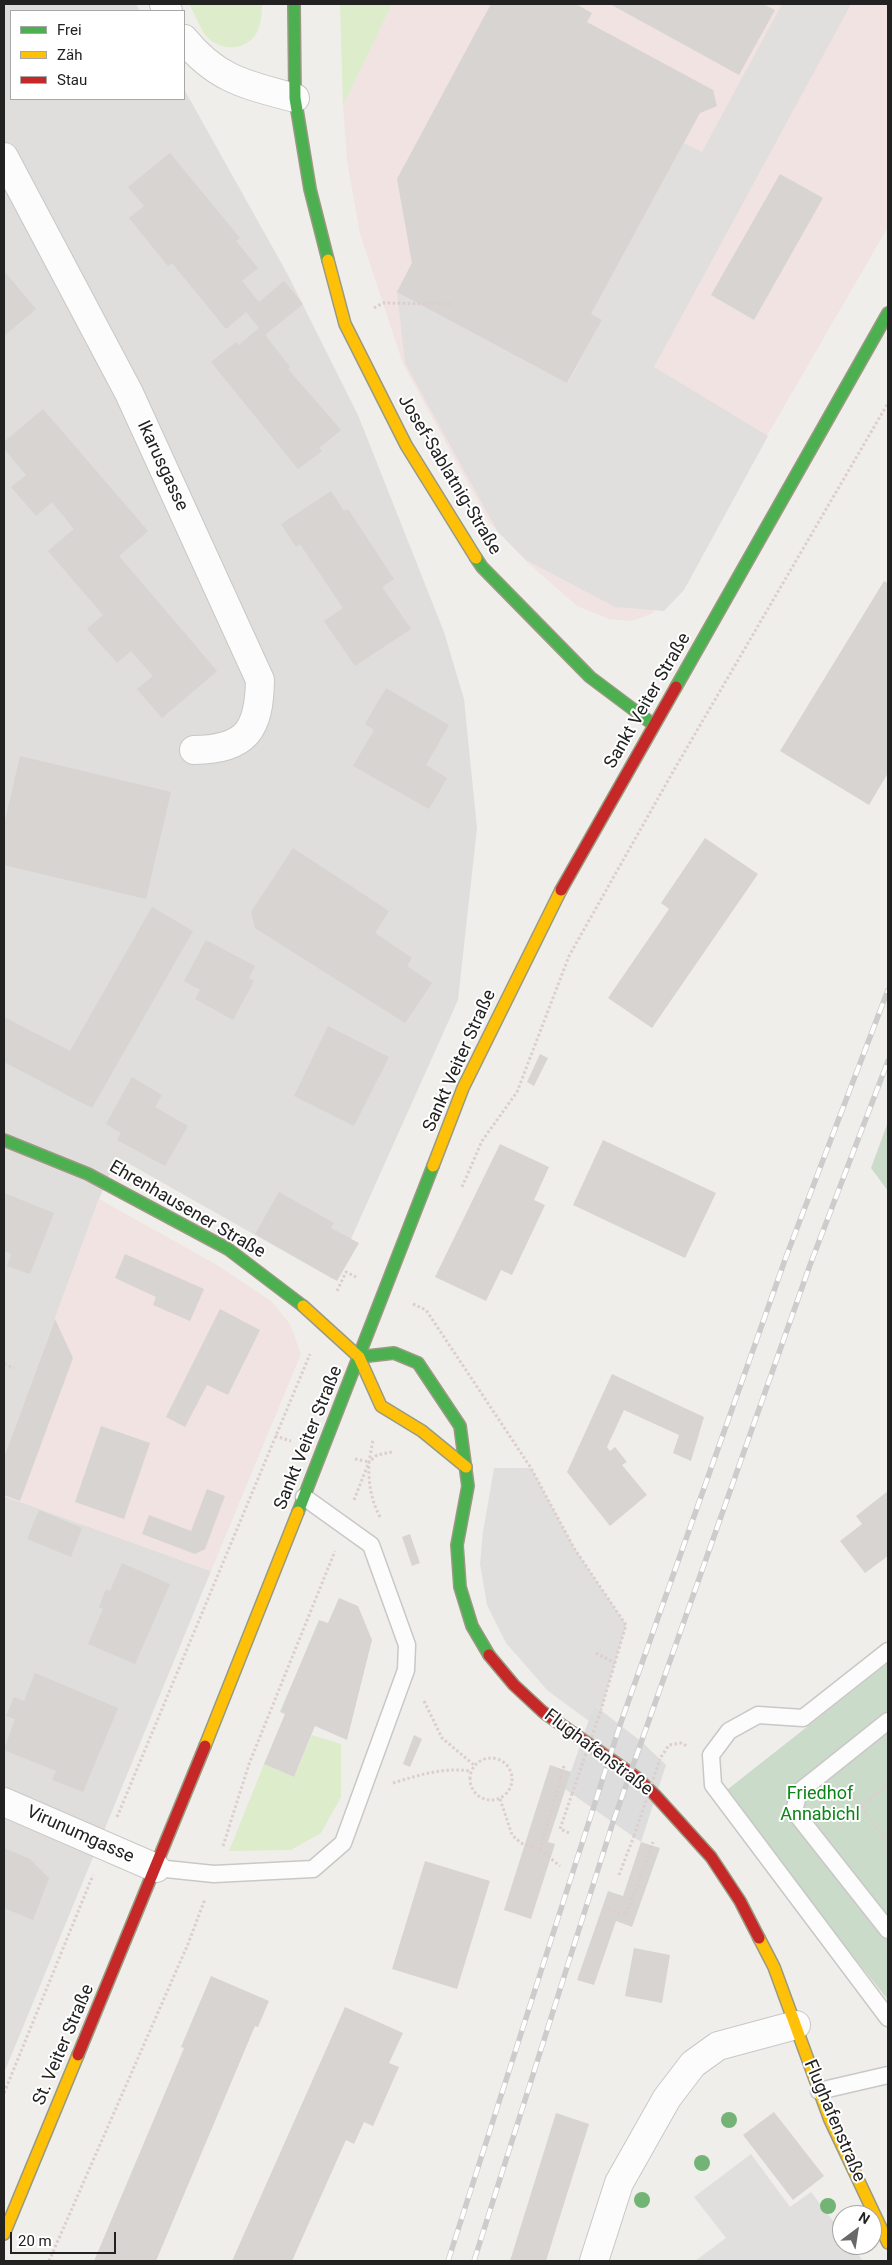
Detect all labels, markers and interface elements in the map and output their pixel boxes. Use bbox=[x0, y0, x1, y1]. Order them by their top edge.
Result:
legend bbox=[10, 10, 185, 100]
text: Frei bbox=[57, 21, 82, 39]
text: Zäh bbox=[57, 46, 82, 64]
text: Stau bbox=[57, 71, 87, 89]
street label: Josef-Sablatnig-Straße bbox=[393, 391, 505, 559]
street label: Ikarusgasse bbox=[132, 417, 192, 515]
street label: Sankt Veiter Straße bbox=[600, 629, 696, 773]
street label: Sankt Veiter Straße bbox=[419, 987, 501, 1135]
street label: Ehrenhausener Straße bbox=[105, 1157, 269, 1263]
street label: Sankt Veiter Straße bbox=[270, 1363, 348, 1513]
street label: Flughafenstraße bbox=[539, 1705, 657, 1801]
park label: Friedhof Annabichl bbox=[780, 1783, 860, 1826]
street label: Virunumgasse bbox=[23, 1802, 137, 1868]
street label: St. Veiter Straße bbox=[29, 1981, 99, 2109]
street label: Flughafenstraße bbox=[799, 2057, 869, 2185]
north arrow bbox=[832, 2205, 882, 2255]
text: N bbox=[856, 2209, 873, 2227]
scale bar bbox=[12, 2222, 119, 2254]
text: 20 m bbox=[18, 2232, 52, 2250]

